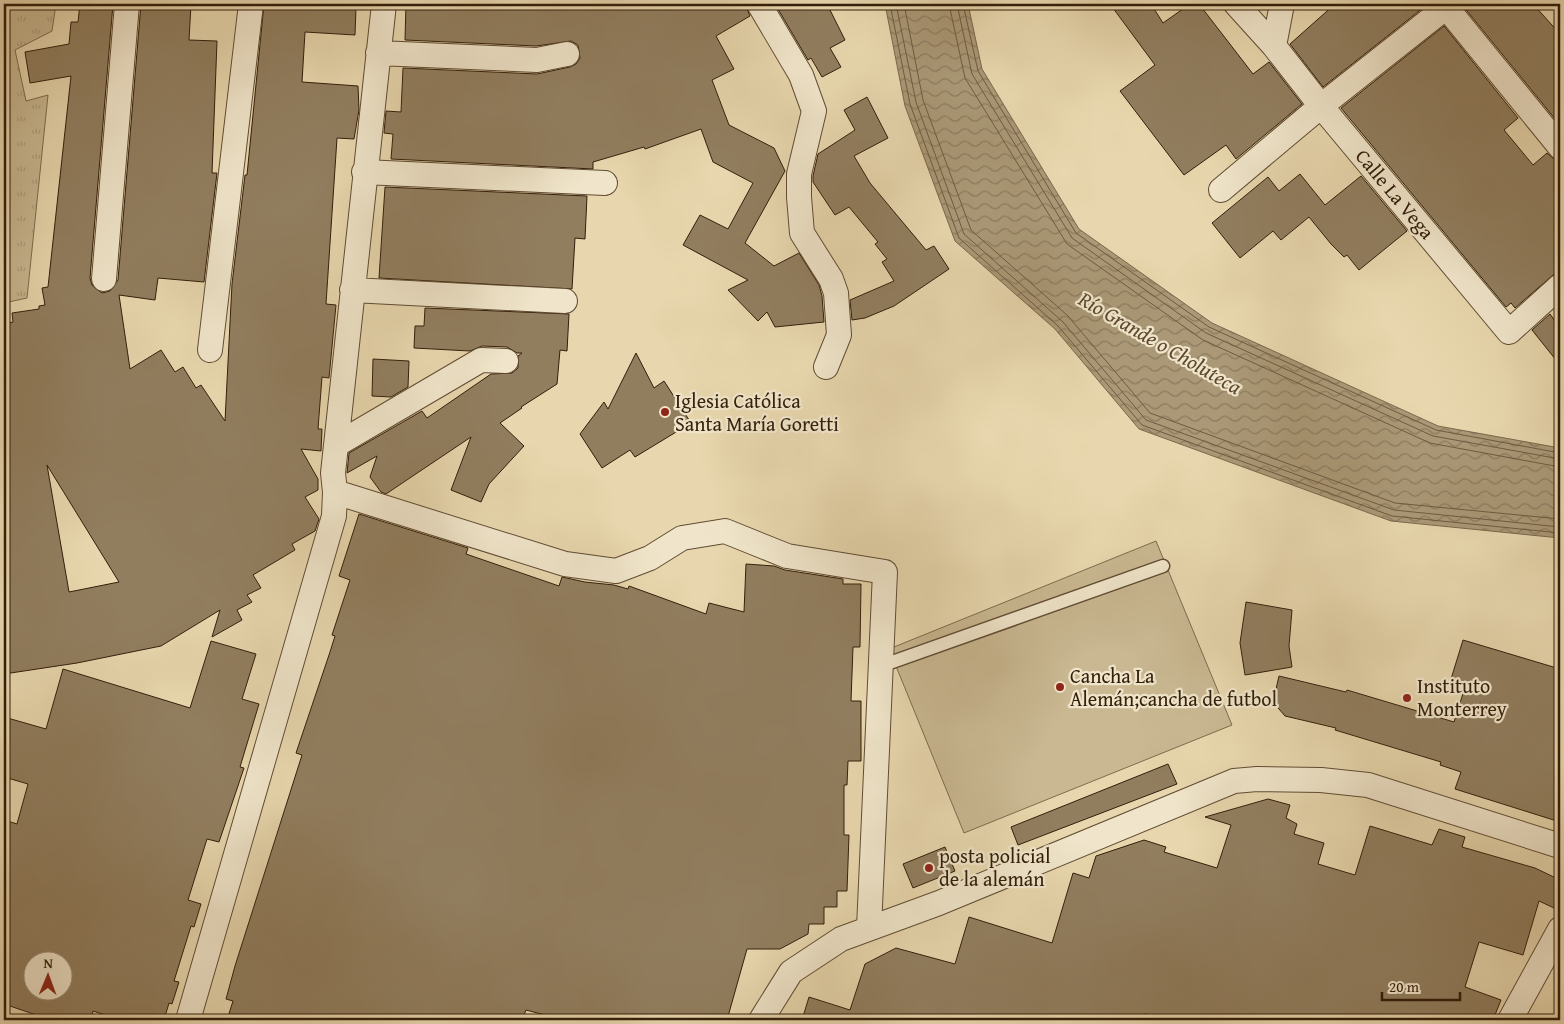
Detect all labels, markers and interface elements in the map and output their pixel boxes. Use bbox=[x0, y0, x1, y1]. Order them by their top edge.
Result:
street label: Calle La Vega bbox=[1349, 142, 1442, 245]
water label: Río Grande o Choluteca bbox=[1072, 283, 1248, 402]
place label: Iglesia Católica Santa María Goretti bbox=[675, 386, 839, 438]
marker: Iglesia Católica Santa María Goretti bbox=[659, 406, 671, 418]
place label: Cancha La Alemán;cancha de futbol bbox=[1070, 661, 1278, 713]
place label: Instituto Monterrey bbox=[1417, 671, 1507, 723]
marker: Cancha La Alemán;cancha de futbol bbox=[1054, 681, 1066, 693]
marker: Instituto Monterrey bbox=[1401, 692, 1413, 704]
place label: posta policial de la alemán bbox=[939, 841, 1051, 893]
marker: posta policial de la alemán bbox=[923, 862, 935, 874]
north arrow bbox=[22, 952, 72, 1002]
text: N bbox=[43, 953, 54, 973]
scale bar bbox=[1382, 969, 1459, 1001]
text: 20 m bbox=[1389, 976, 1420, 997]

